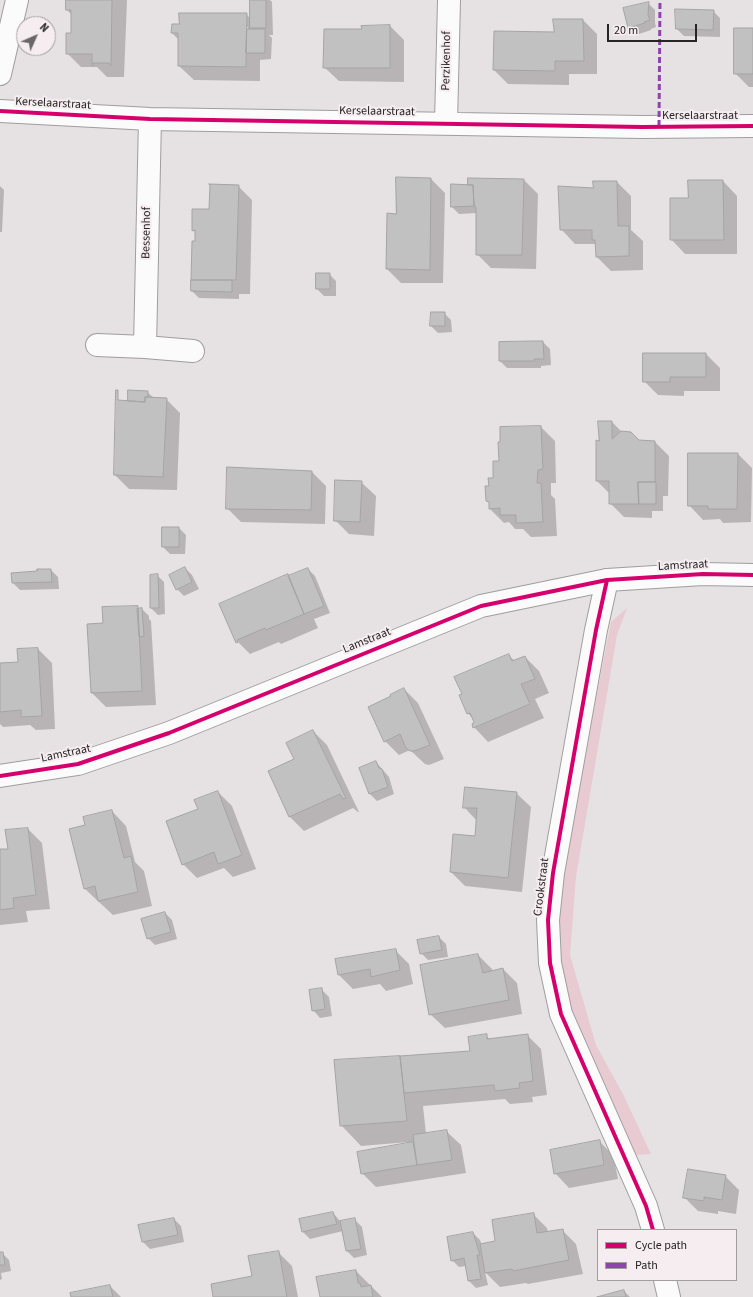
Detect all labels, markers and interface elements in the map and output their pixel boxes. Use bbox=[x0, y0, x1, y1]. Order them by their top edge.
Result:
north arrow bbox=[16, 16, 56, 56]
scale bar bbox=[609, 16, 699, 42]
text: N bbox=[36, 20, 52, 36]
text: 20 m bbox=[614, 22, 638, 39]
street label: Perzikenhof bbox=[439, 31, 455, 91]
street label: Kerselaarstraat bbox=[15, 95, 91, 113]
street label: Kerselaarstraat bbox=[339, 104, 415, 120]
street label: Kerselaarstraat bbox=[662, 109, 738, 123]
street label: Bessenhof bbox=[139, 207, 155, 259]
street label: Lamstraat bbox=[657, 557, 709, 575]
street label: Lamstraat bbox=[341, 625, 393, 657]
street label: Lamstraat bbox=[40, 742, 92, 766]
street label: Crookstraat bbox=[531, 857, 553, 917]
legend bbox=[597, 1229, 737, 1281]
text: Cycle path bbox=[635, 1237, 687, 1254]
text: Path bbox=[635, 1257, 658, 1274]

